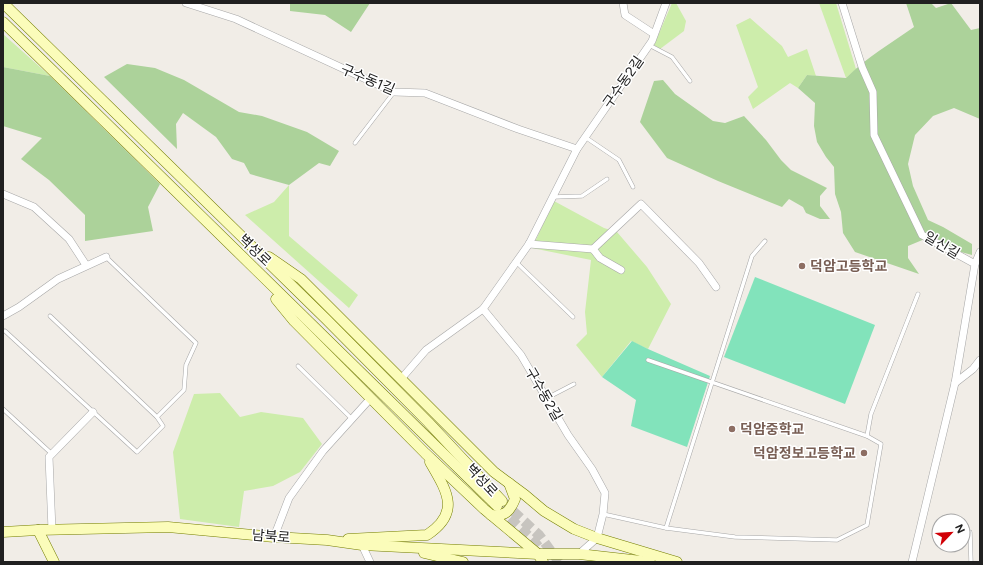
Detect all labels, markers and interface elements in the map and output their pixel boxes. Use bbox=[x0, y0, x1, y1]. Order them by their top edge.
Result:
street label: 구수동2길 bbox=[599, 53, 647, 111]
street label: 구수동1길 bbox=[338, 60, 398, 98]
street label: 일신길 bbox=[921, 228, 963, 263]
street label: 벽성로 bbox=[235, 231, 275, 270]
place label: 덕암고등학교 bbox=[810, 258, 887, 275]
marker: 덕암고등학교 bbox=[797, 261, 807, 271]
street label: 구수동2길 bbox=[521, 364, 566, 424]
place label: 덕암중학교 bbox=[740, 421, 805, 438]
marker: 덕암중학교 bbox=[727, 424, 737, 434]
place label: 덕암정보고등학교 bbox=[753, 445, 856, 462]
marker: 덕암정보고등학교 bbox=[859, 448, 869, 458]
street label: 벽성로 bbox=[462, 460, 501, 500]
north arrow bbox=[931, 513, 971, 553]
text: N bbox=[952, 522, 967, 536]
street label: 남북로 bbox=[251, 527, 291, 546]

